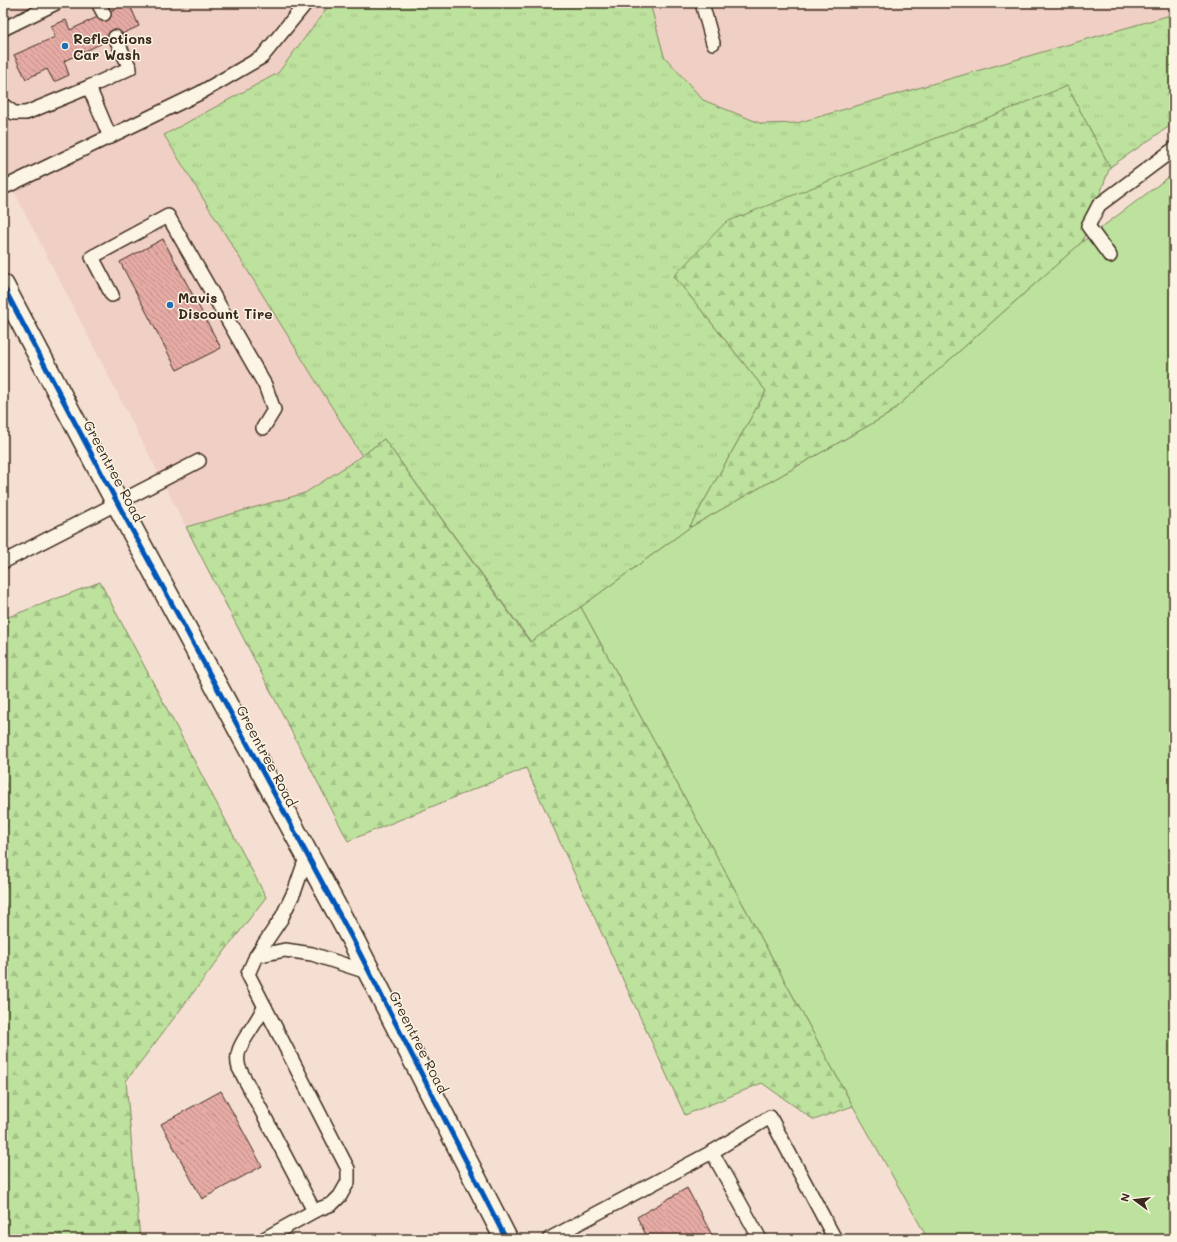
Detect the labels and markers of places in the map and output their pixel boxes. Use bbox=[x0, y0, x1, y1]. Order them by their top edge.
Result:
place label: Reflections Car Wash bbox=[73, 29, 152, 64]
marker: Reflections Car Wash bbox=[60, 41, 70, 51]
place label: Mavis Discount Tire bbox=[178, 288, 273, 323]
marker: Mavis Discount Tire bbox=[165, 300, 175, 310]

